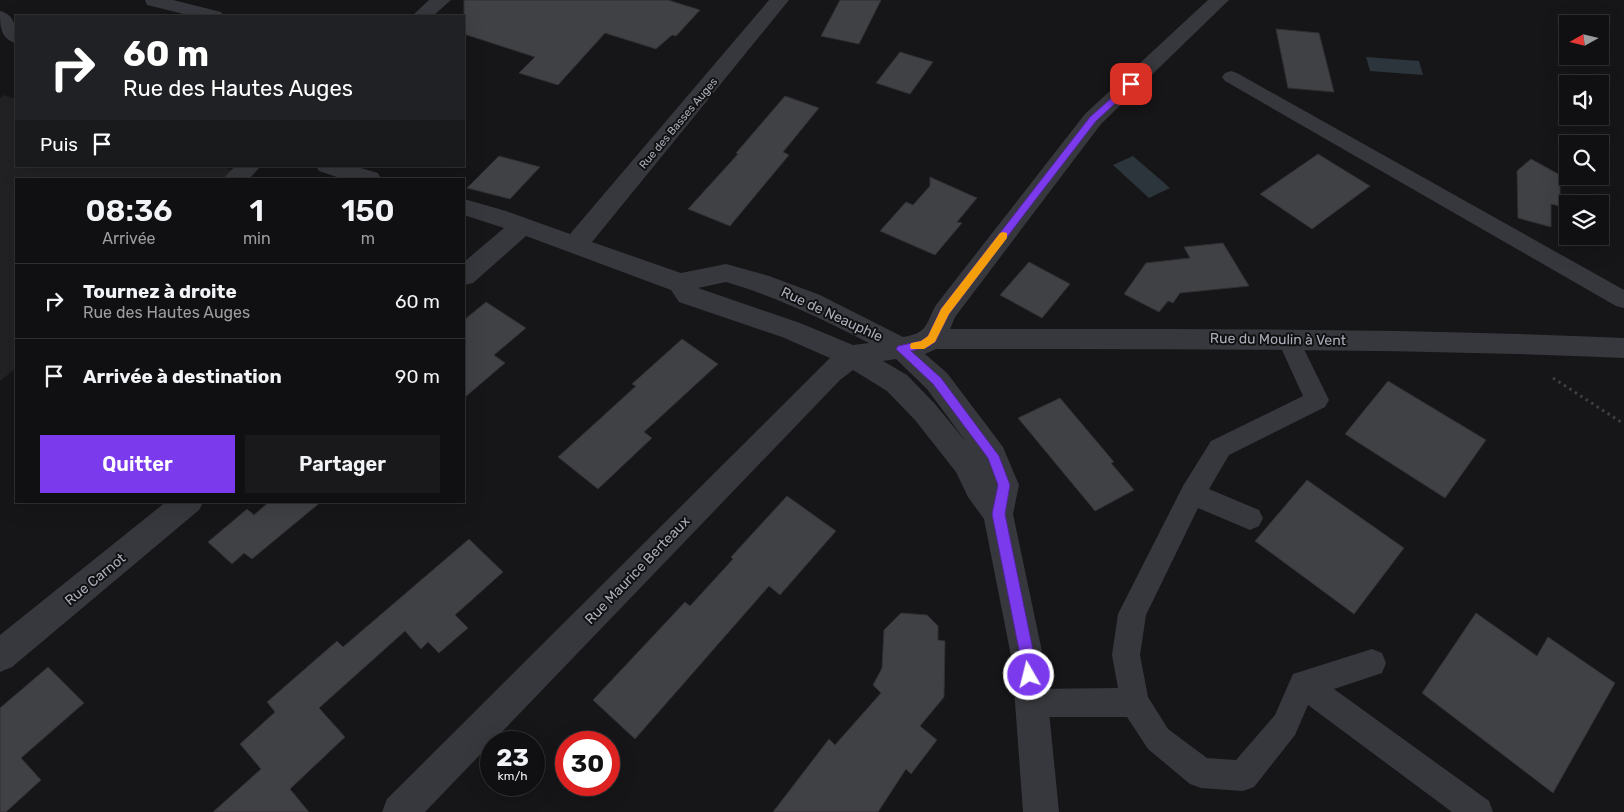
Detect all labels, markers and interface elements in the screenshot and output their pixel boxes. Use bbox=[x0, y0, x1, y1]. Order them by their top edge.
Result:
north arrow bbox=[1559, 15, 1609, 65]
map controls bbox=[1559, 15, 1609, 245]
text: 60 m bbox=[123, 33, 209, 75]
icon: right bbox=[40, 35, 105, 100]
pin bbox=[1110, 63, 1152, 105]
icon: arrive bbox=[1117, 70, 1145, 98]
text: Rue des Hautes Auges bbox=[123, 75, 353, 102]
street label: Rue des Basses Auges bbox=[637, 75, 720, 171]
button: sound bbox=[1559, 75, 1609, 125]
icon: arrive bbox=[88, 130, 116, 158]
text: Puis bbox=[40, 133, 78, 156]
button: search bbox=[1559, 135, 1609, 185]
text: 08:36 bbox=[85, 193, 172, 229]
text: 1 bbox=[250, 193, 264, 229]
text: 150 bbox=[341, 193, 395, 229]
button: layers bbox=[1559, 195, 1609, 245]
text: Arrivée bbox=[102, 229, 156, 248]
text: min bbox=[243, 229, 271, 248]
text: m bbox=[361, 229, 375, 248]
text: Tournez à droite bbox=[83, 280, 237, 303]
street label: Rue de Neauphle bbox=[778, 283, 886, 346]
icon: right bbox=[40, 287, 68, 315]
text: 60 m bbox=[395, 290, 440, 313]
text: Rue des Hautes Auges bbox=[83, 303, 250, 322]
street label: Rue du Moulin à Vent bbox=[1210, 330, 1347, 349]
icon: arrive bbox=[40, 362, 68, 390]
text: Arrivée à destination bbox=[83, 365, 282, 388]
text: 90 m bbox=[395, 365, 440, 388]
button: Quitter bbox=[40, 435, 235, 493]
button: Partager bbox=[245, 435, 440, 493]
street label: Rue Maurice Berteaux bbox=[581, 513, 694, 628]
street label: Rue Carnot bbox=[62, 549, 130, 609]
position arrow bbox=[1002, 648, 1054, 700]
speed limit sign: 30 bbox=[555, 731, 620, 796]
text: 23 bbox=[496, 743, 529, 772]
text: km/h bbox=[498, 769, 527, 783]

